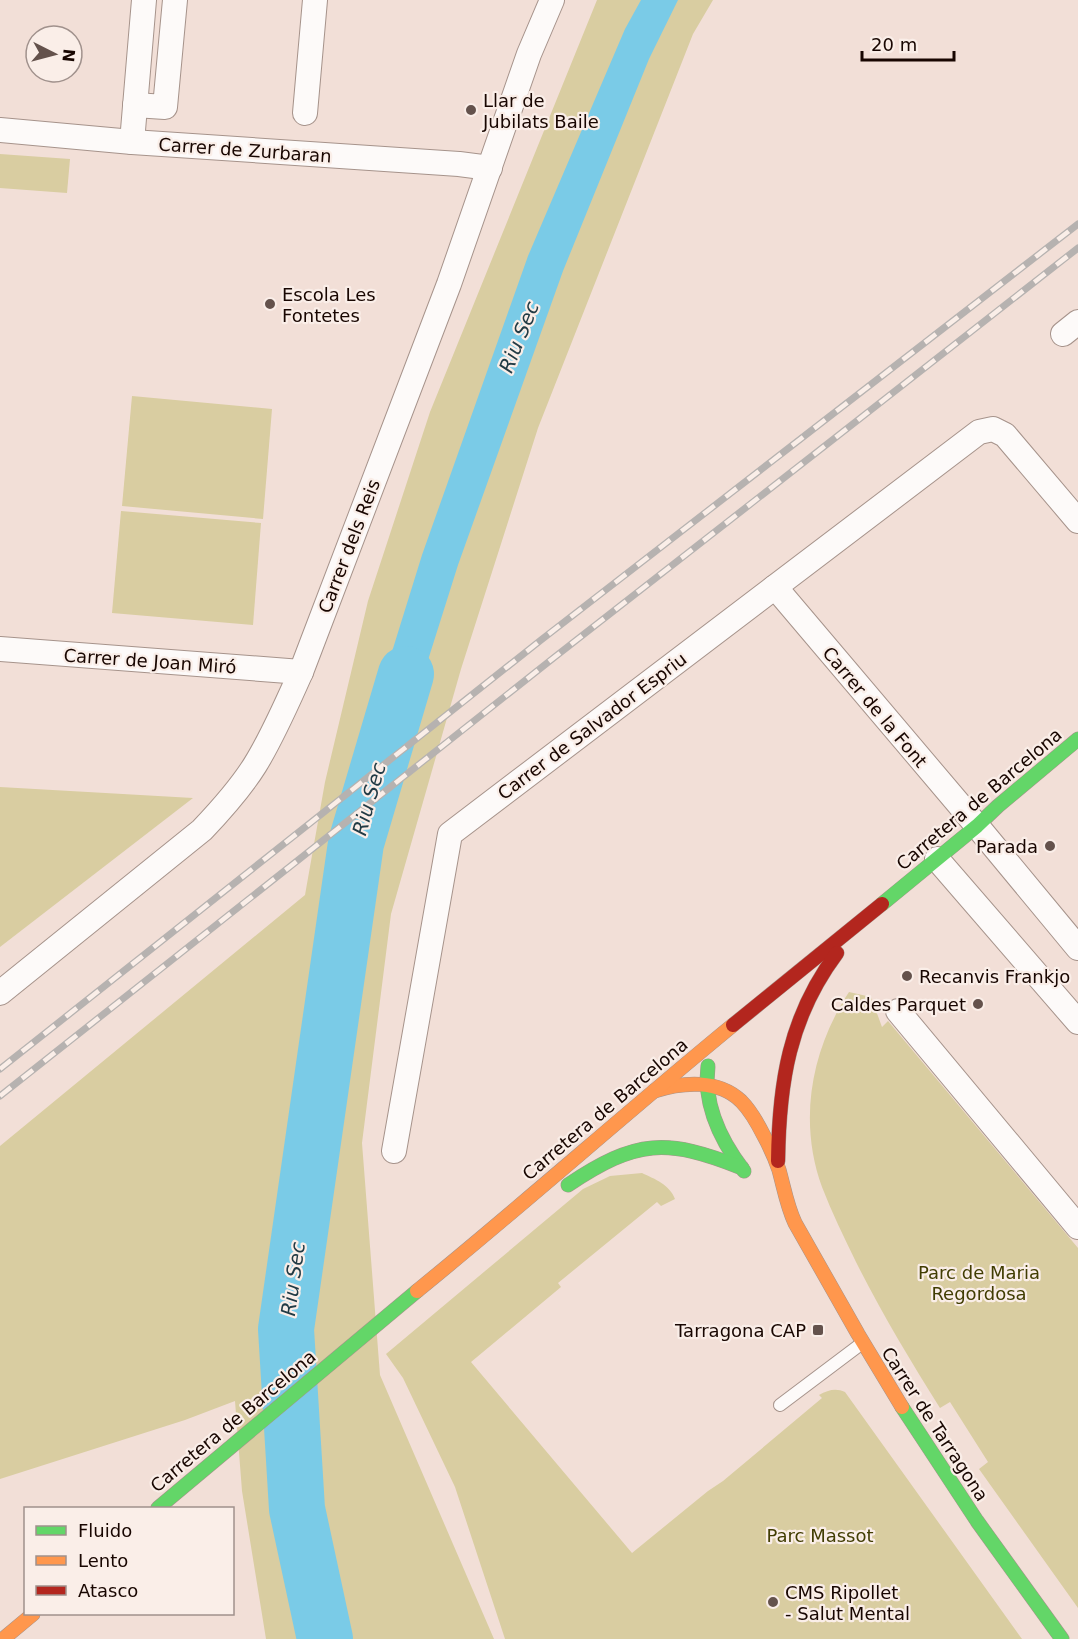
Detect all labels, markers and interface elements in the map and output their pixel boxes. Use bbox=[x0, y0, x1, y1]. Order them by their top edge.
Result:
north arrow bbox=[24, 24, 84, 84]
scale bar bbox=[862, 24, 954, 62]
text: 20 m bbox=[871, 34, 917, 55]
text: N bbox=[58, 48, 79, 63]
place label: Llar de Jubilats Baile bbox=[482, 90, 599, 132]
marker: Llar de Jubilats Baile bbox=[464, 103, 478, 117]
street label: Carrer de Zurbaran bbox=[158, 133, 332, 167]
place label: Escola Les Fontetes bbox=[282, 284, 376, 326]
marker: Escola Les Fontetes bbox=[263, 297, 277, 311]
water label: Riu Sec bbox=[494, 298, 544, 376]
street label: Carrer dels Reis bbox=[314, 476, 384, 616]
street label: Carrer de la Font bbox=[818, 642, 932, 772]
street label: Carrer de Joan Miró bbox=[63, 644, 237, 678]
street label: Carrer de Salvador Espriu bbox=[494, 648, 690, 804]
street label: Carretera de Barcelona bbox=[892, 724, 1066, 874]
water label: Riu Sec bbox=[347, 760, 391, 838]
place label: Parada bbox=[976, 836, 1038, 857]
marker: Parada bbox=[1043, 839, 1057, 853]
place label: Recanvis Frankjo bbox=[919, 966, 1070, 987]
marker: Recanvis Frankjo bbox=[900, 969, 914, 983]
place label: Caldes Parquet bbox=[831, 994, 966, 1015]
marker: Caldes Parquet bbox=[971, 997, 985, 1011]
street label: Carretera de Barcelona bbox=[518, 1034, 692, 1184]
water label: Riu Sec bbox=[276, 1240, 310, 1318]
park label: Parc de Maria Regordosa bbox=[918, 1262, 1040, 1304]
place label: Tarragona CAP bbox=[674, 1320, 806, 1341]
marker: Tarragona CAP bbox=[811, 1323, 825, 1337]
street label: Carrer de Tarragona bbox=[877, 1343, 993, 1505]
street label: Carretera de Barcelona bbox=[146, 1346, 320, 1496]
legend bbox=[24, 1507, 234, 1615]
text: Fluido bbox=[78, 1520, 132, 1541]
park label: Parc Massot bbox=[766, 1525, 874, 1546]
text: Lento bbox=[78, 1550, 128, 1571]
text: Atasco bbox=[78, 1580, 138, 1601]
place label: CMS Ripollet - Salut Mental bbox=[785, 1582, 910, 1624]
marker: CMS Ripollet - Salut Mental bbox=[766, 1595, 780, 1609]

